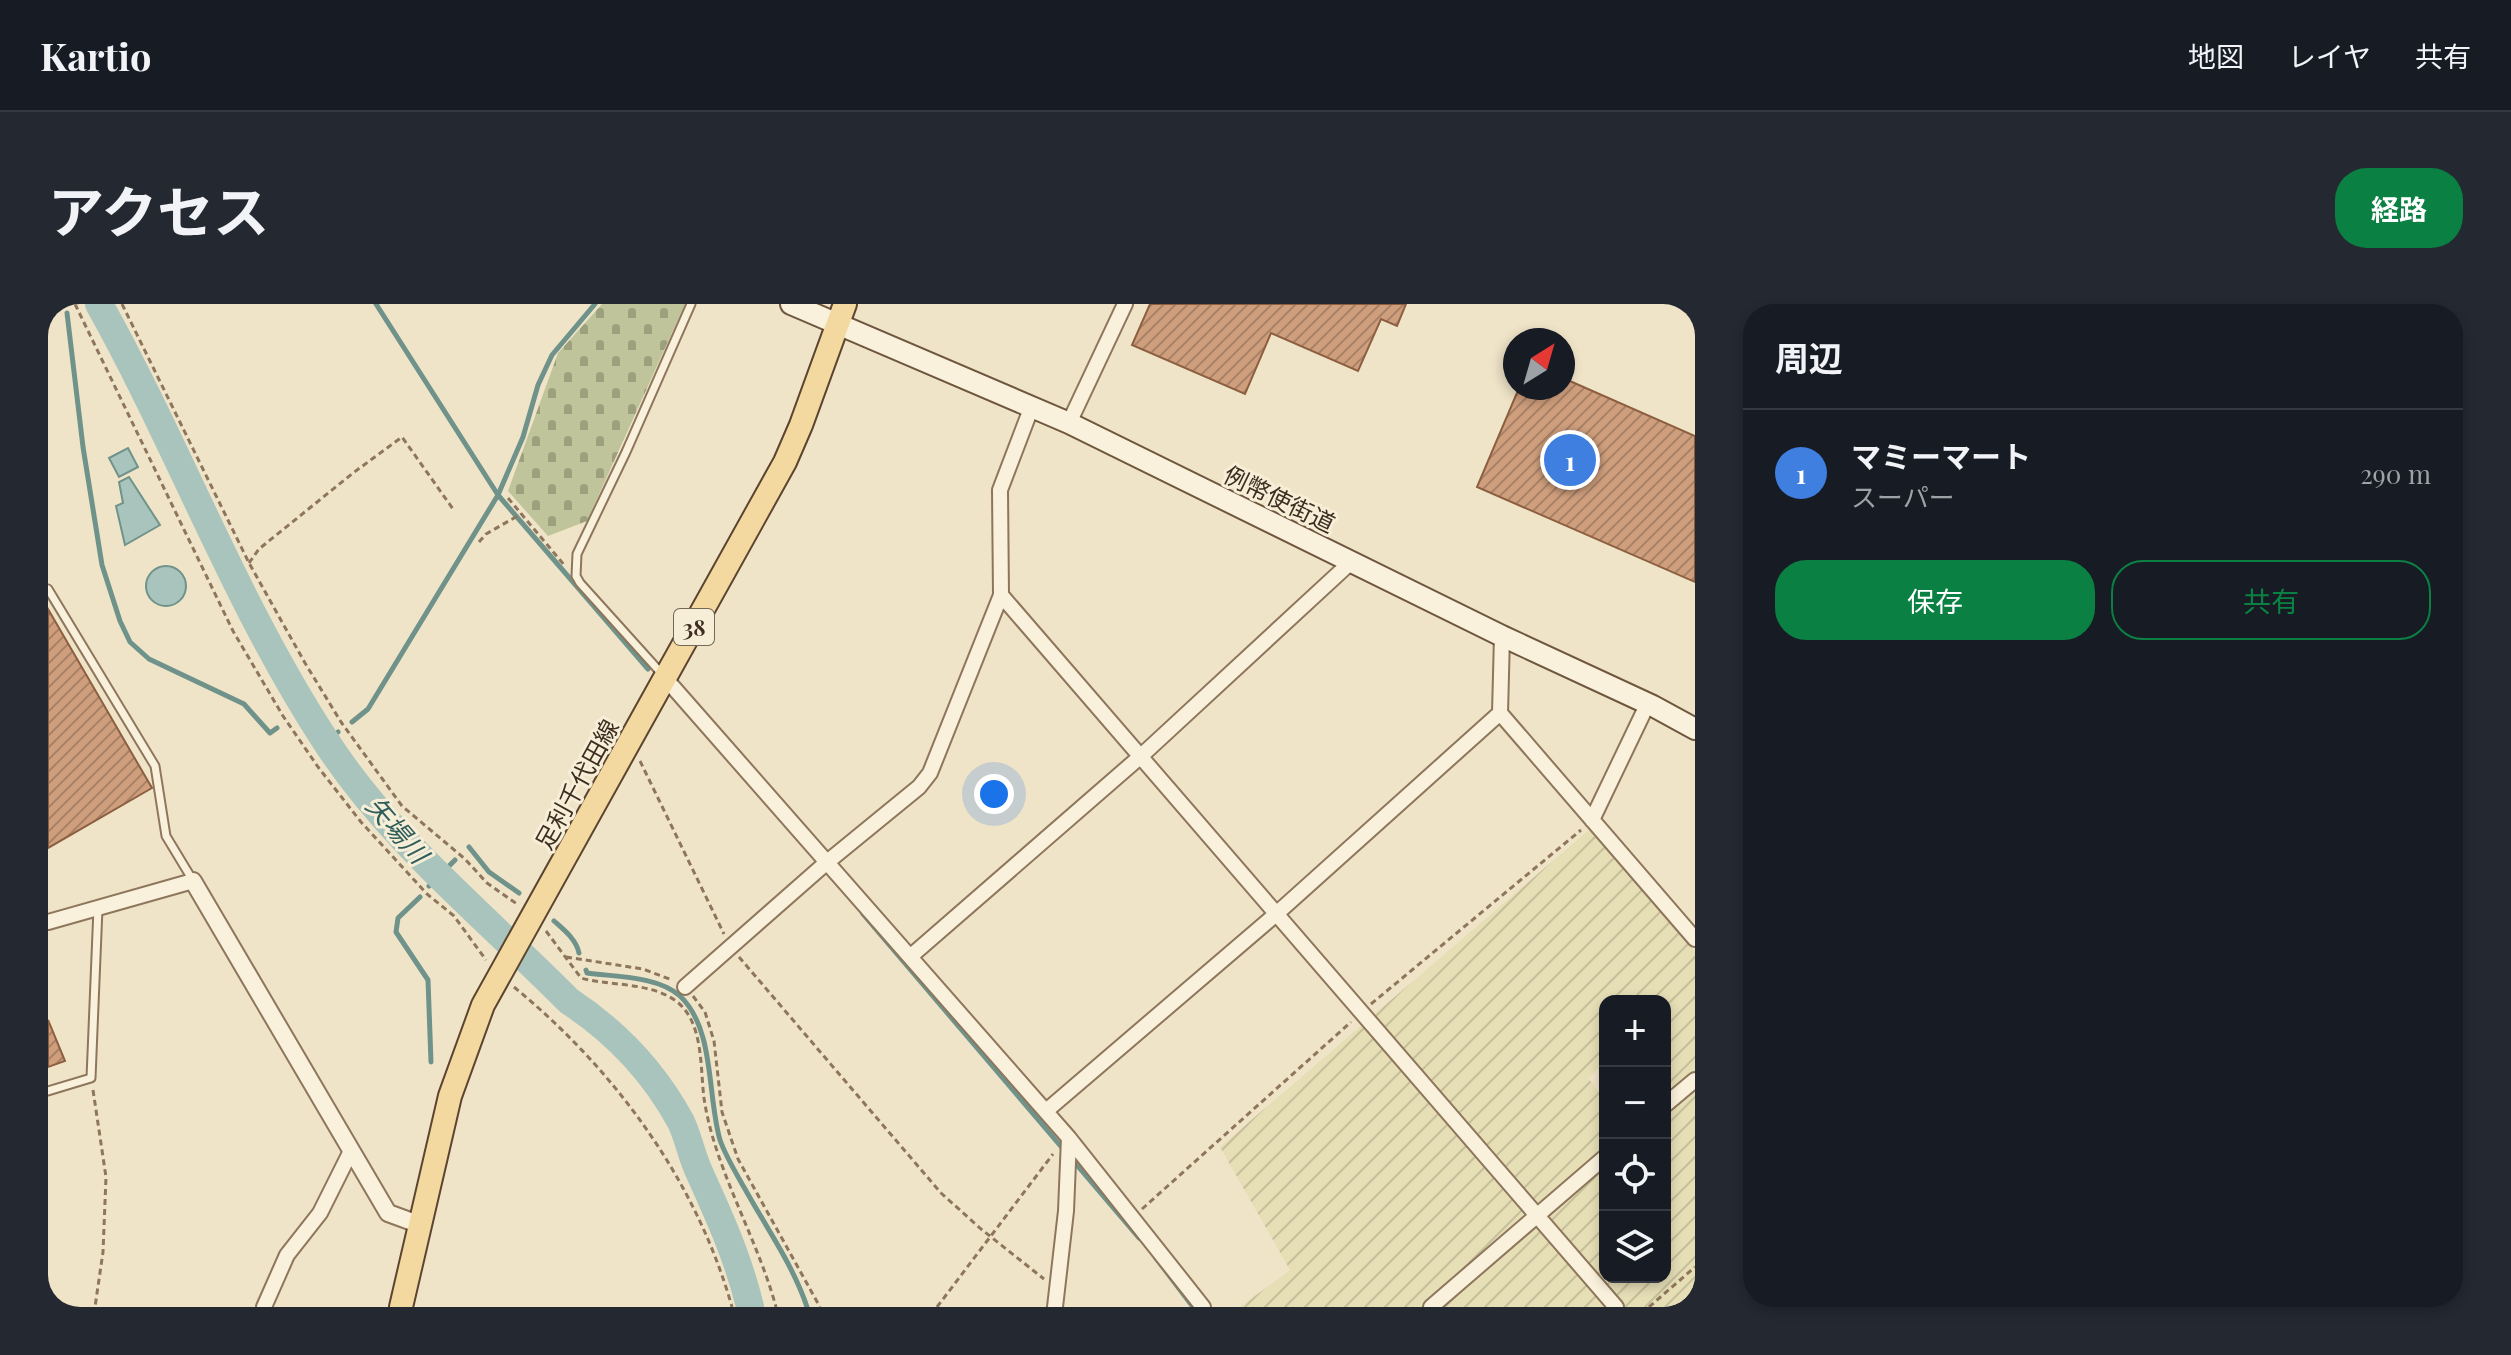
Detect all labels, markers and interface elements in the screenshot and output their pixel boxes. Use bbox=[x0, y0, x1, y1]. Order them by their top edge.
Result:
text: Kartio bbox=[40, 30, 151, 81]
text: 地図 bbox=[2188, 37, 2244, 74]
text: レイヤ bbox=[2288, 37, 2371, 74]
text: 共有 bbox=[2415, 37, 2471, 74]
button: 経路 bbox=[2335, 168, 2463, 248]
text: アクセス bbox=[48, 172, 269, 247]
north arrow bbox=[1503, 328, 1575, 400]
text: 周辺 bbox=[1775, 334, 1843, 380]
pin: 1 bbox=[1544, 430, 1596, 490]
text: マミーマート bbox=[1851, 436, 2031, 476]
text: 1 bbox=[1796, 456, 1806, 491]
text: 290 m bbox=[2360, 456, 2431, 491]
street label: 例幣使街道 bbox=[1219, 457, 1341, 539]
text: スーパー bbox=[1851, 479, 1955, 514]
button: 保存 bbox=[1775, 560, 2095, 640]
button: 共有 bbox=[2111, 560, 2431, 640]
road number: 38 bbox=[674, 609, 714, 645]
street label: 足利千代田線 bbox=[527, 713, 625, 855]
your location bbox=[974, 774, 1014, 814]
water label: 矢場川 bbox=[359, 788, 439, 872]
map controls bbox=[1599, 995, 1671, 1283]
button: + bbox=[1599, 995, 1671, 1067]
button: − bbox=[1599, 1067, 1671, 1139]
button: locate bbox=[1599, 1139, 1671, 1211]
button: layers bbox=[1599, 1211, 1671, 1283]

